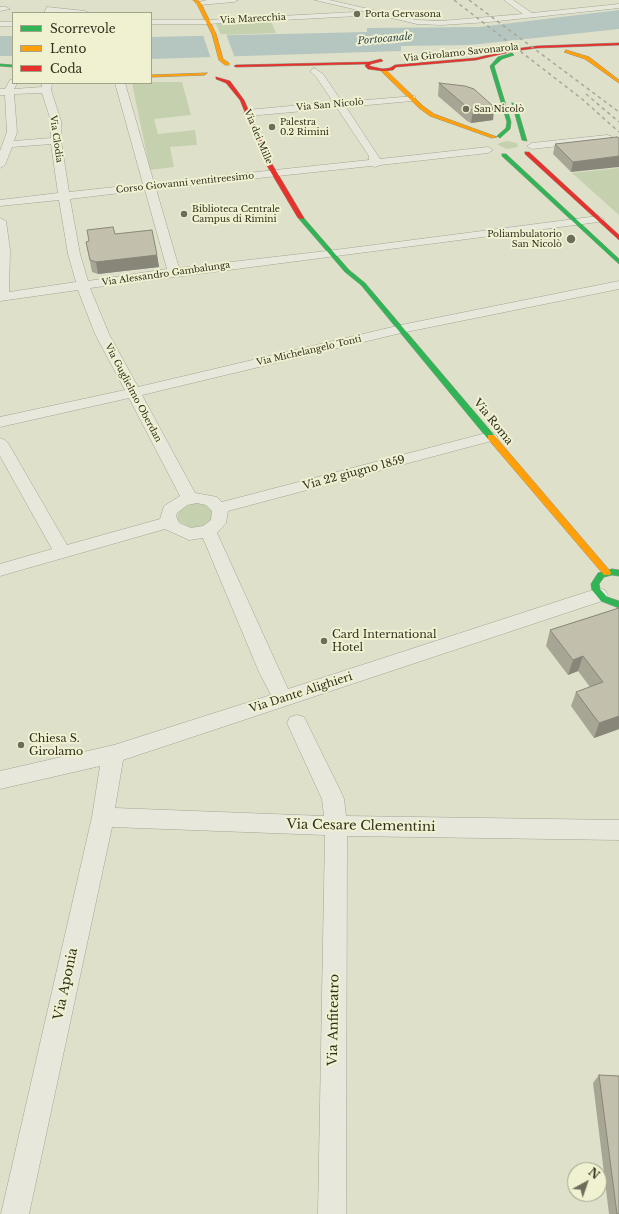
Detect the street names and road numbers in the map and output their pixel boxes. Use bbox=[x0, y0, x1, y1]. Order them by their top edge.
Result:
street label: Via Marecchia bbox=[220, 12, 286, 26]
street label: Via Girolamo Savonarola bbox=[403, 42, 519, 64]
street label: Via San Nicolò bbox=[296, 97, 364, 113]
street label: Via dei Mille bbox=[242, 108, 274, 166]
street label: Via Clodia bbox=[47, 115, 65, 163]
street label: Corso Giovanni ventitreesimo bbox=[115, 170, 255, 196]
street label: Via Alessandro Gambalunga bbox=[101, 260, 231, 288]
street label: Via Michelangelo Tonti bbox=[255, 334, 363, 368]
street label: Via Guglielmo Oberdan bbox=[102, 342, 164, 444]
street label: Via Roma bbox=[471, 396, 515, 448]
street label: Via 22 giugno 1859 bbox=[301, 453, 407, 493]
street label: Via Dante Alighieri bbox=[248, 670, 354, 716]
street label: Via Cesare Clementini bbox=[286, 817, 436, 835]
street label: Via Aponia bbox=[51, 946, 81, 1022]
street label: Via Anfiteatro bbox=[325, 974, 343, 1066]

